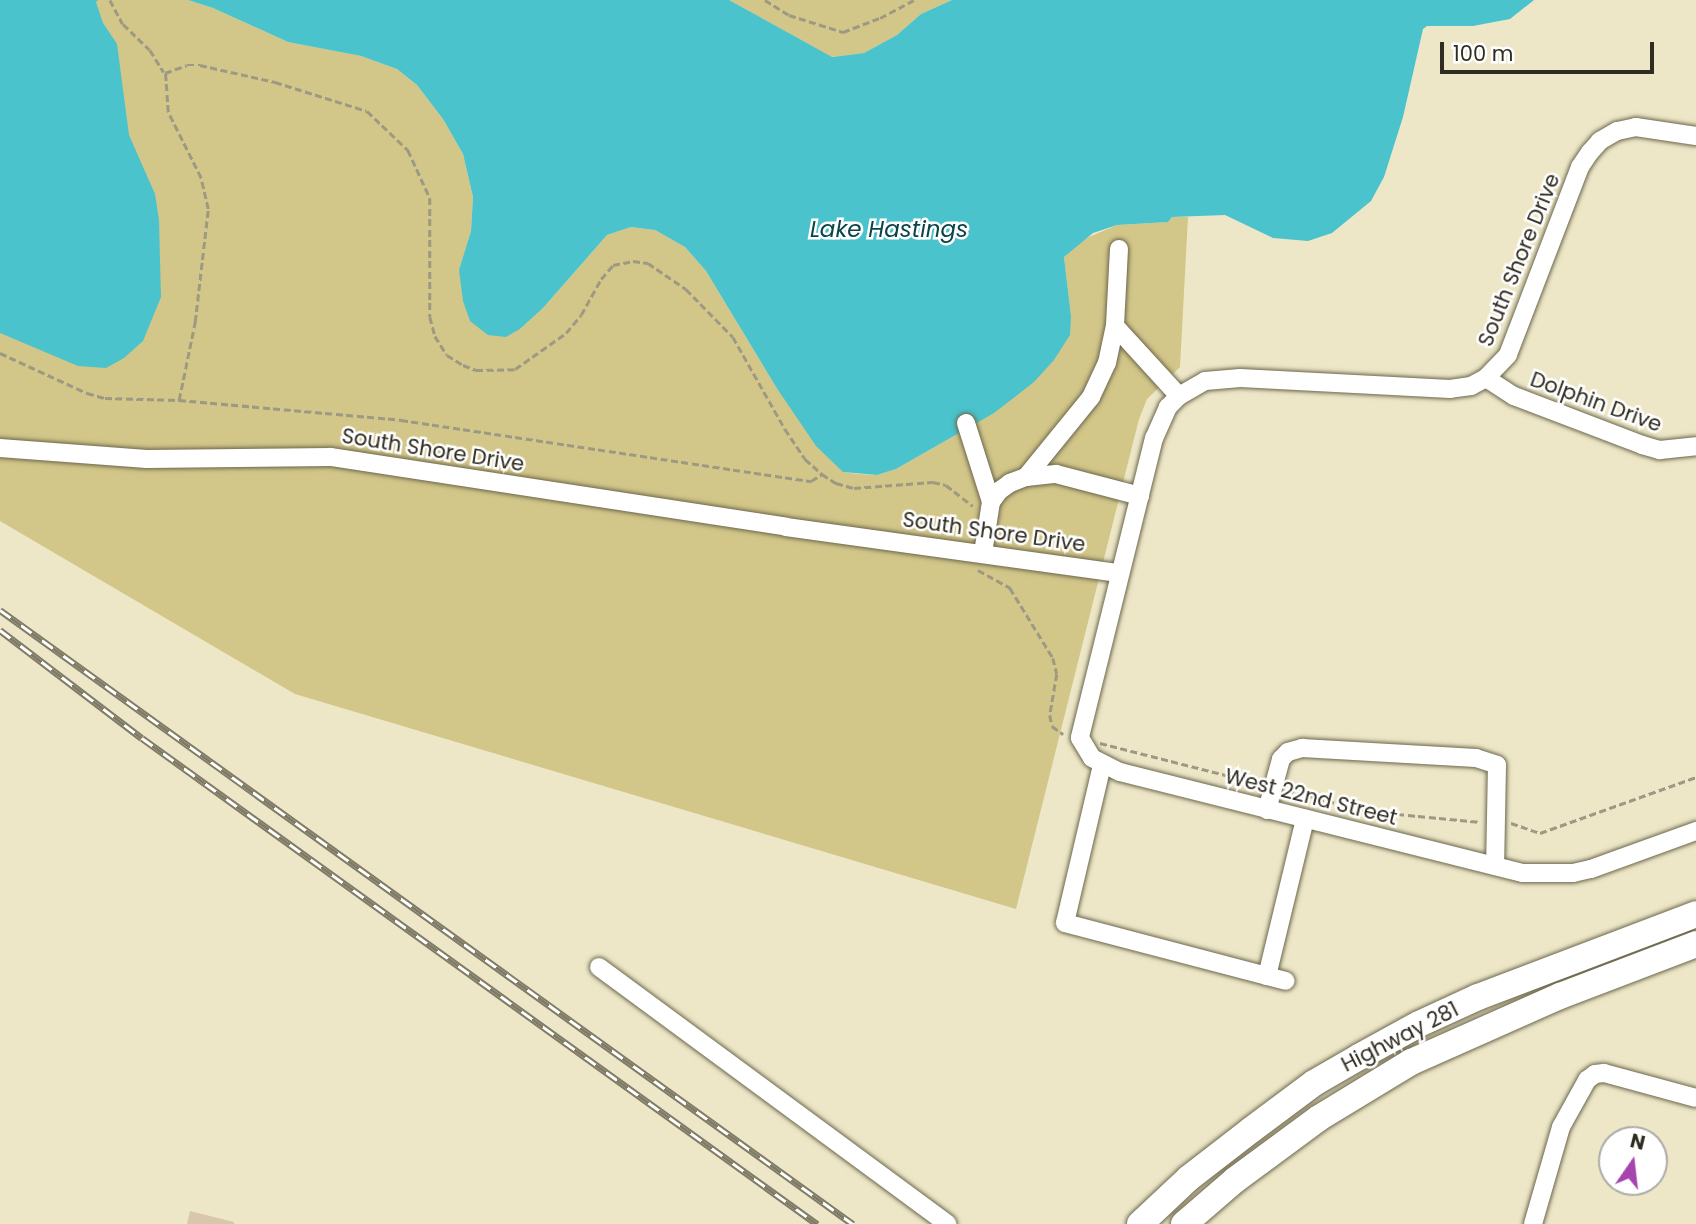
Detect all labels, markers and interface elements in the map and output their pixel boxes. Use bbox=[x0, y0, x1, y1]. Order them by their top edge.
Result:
scale bar bbox=[1444, 28, 1658, 72]
text: 100 m bbox=[1453, 39, 1513, 68]
street label: South Shore Drive bbox=[1473, 170, 1565, 350]
water label: Lake Hastings bbox=[810, 215, 968, 243]
street label: Dolphin Drive bbox=[1527, 367, 1665, 437]
street label: South Shore Drive bbox=[340, 423, 526, 477]
street label: South Shore Drive bbox=[901, 507, 1087, 557]
street label: West 22nd Street bbox=[1222, 763, 1400, 831]
street label: Highway 281 bbox=[1337, 997, 1463, 1077]
north arrow bbox=[1598, 1126, 1668, 1196]
text: N bbox=[1628, 1127, 1648, 1157]

